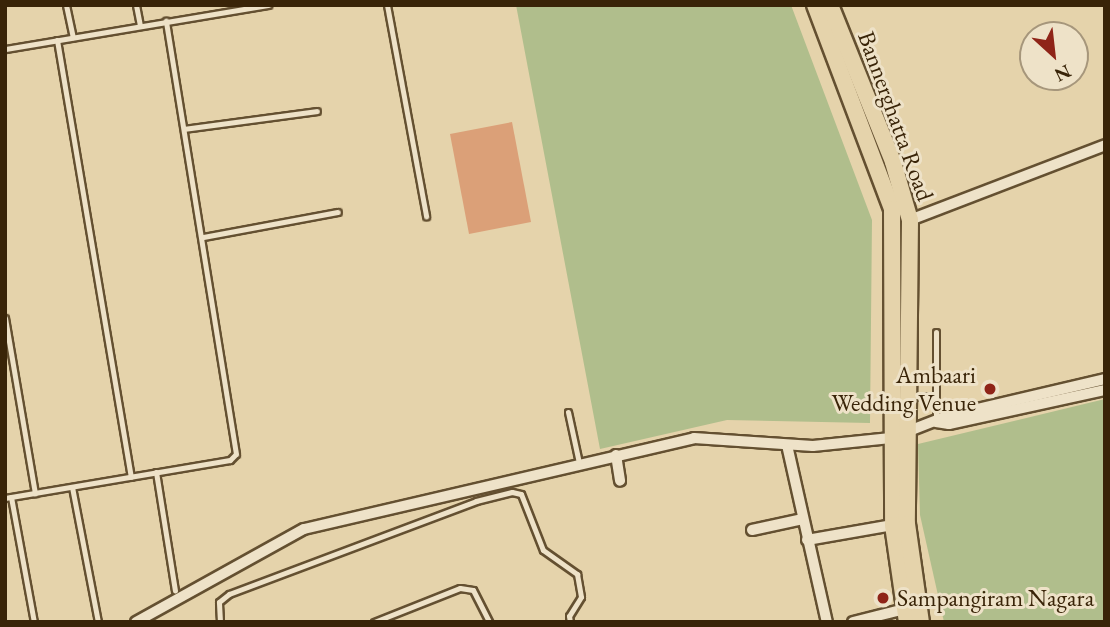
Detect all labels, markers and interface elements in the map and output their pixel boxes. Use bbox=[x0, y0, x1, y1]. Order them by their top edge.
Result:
north arrow bbox=[1019, 21, 1089, 91]
street label: Bannerghatta Road bbox=[852, 27, 940, 205]
text: N bbox=[1050, 59, 1075, 88]
place label: Ambaari Wedding Venue bbox=[831, 361, 976, 417]
marker: Ambaari Wedding Venue bbox=[982, 381, 998, 397]
place label: Sampangiram Nagara bbox=[897, 584, 1094, 612]
marker: Sampangiram Nagara bbox=[875, 590, 891, 606]

